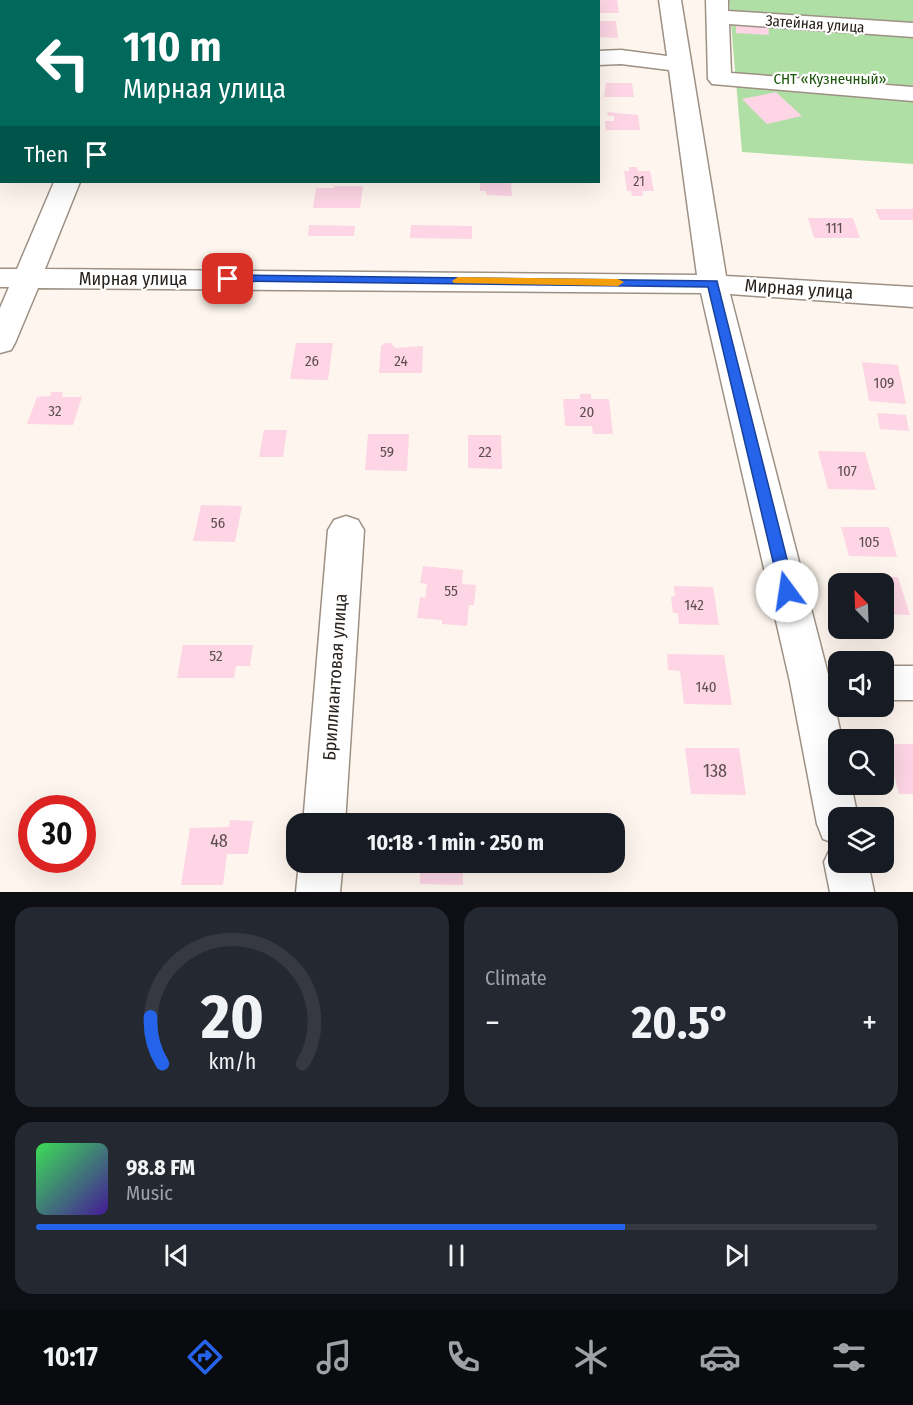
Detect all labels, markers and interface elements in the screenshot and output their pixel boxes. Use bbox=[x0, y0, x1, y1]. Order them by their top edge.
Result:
street label: Затейная улица bbox=[765, 12, 865, 36]
text: 110 m bbox=[123, 22, 222, 72]
icon: left bbox=[24, 24, 102, 102]
park label: СНТ «Кузнечный» bbox=[773, 70, 887, 88]
text: Мирная улица bbox=[123, 73, 286, 105]
icon: arrive bbox=[80, 138, 113, 171]
text: Then bbox=[24, 141, 68, 168]
house number: 21 bbox=[633, 173, 645, 190]
house number: 111 bbox=[825, 219, 843, 237]
pin bbox=[202, 253, 253, 304]
icon: arrive bbox=[211, 262, 244, 295]
street label: Мирная улица bbox=[79, 268, 188, 290]
street label: Мирная улица bbox=[744, 274, 854, 304]
house number: 26 bbox=[305, 352, 319, 370]
house number: 24 bbox=[394, 352, 408, 370]
house number: 109 bbox=[874, 374, 894, 392]
house number: 32 bbox=[48, 402, 62, 420]
house number: 20 bbox=[580, 403, 594, 421]
house number: 59 bbox=[380, 443, 394, 461]
house number: 22 bbox=[478, 443, 492, 461]
house number: 107 bbox=[837, 462, 857, 480]
house number: 56 bbox=[211, 514, 225, 532]
house number: 105 bbox=[859, 533, 879, 551]
position arrow bbox=[755, 559, 819, 623]
north arrow bbox=[828, 573, 894, 639]
map controls bbox=[828, 573, 894, 873]
house number: 55 bbox=[444, 582, 458, 600]
street label: Бриллиантовая улица bbox=[318, 592, 352, 761]
house number: 142 bbox=[684, 596, 704, 614]
house number: 52 bbox=[209, 647, 223, 665]
button: sound bbox=[828, 651, 894, 717]
house number: 140 bbox=[696, 678, 716, 696]
button: search bbox=[828, 729, 894, 795]
house number: 138 bbox=[703, 760, 727, 782]
speed limit sign: 30 bbox=[18, 795, 96, 873]
button: layers bbox=[828, 807, 894, 873]
text: 10:18 · 1 min · 250 m bbox=[367, 829, 544, 856]
house number: 48 bbox=[210, 830, 228, 852]
text: Climate bbox=[485, 966, 547, 990]
text: 20 bbox=[200, 980, 263, 1055]
text: 20.5° bbox=[631, 996, 730, 1050]
text: − bbox=[485, 1003, 500, 1043]
text: + bbox=[862, 1003, 877, 1043]
text: km/h bbox=[208, 1049, 256, 1075]
text: 98.8 FM bbox=[126, 1154, 195, 1181]
text: Music bbox=[126, 1181, 173, 1205]
icon: previous bbox=[160, 1239, 193, 1272]
icon: pause bbox=[440, 1239, 473, 1272]
icon: next bbox=[720, 1239, 753, 1272]
icon: directions bbox=[184, 1336, 226, 1378]
icon: music bbox=[313, 1336, 355, 1378]
icon: phone bbox=[442, 1336, 484, 1378]
icon: climate bbox=[570, 1336, 612, 1378]
icon: car bbox=[699, 1336, 741, 1378]
icon: filters bbox=[828, 1336, 870, 1378]
text: 10:17 bbox=[43, 1341, 98, 1373]

